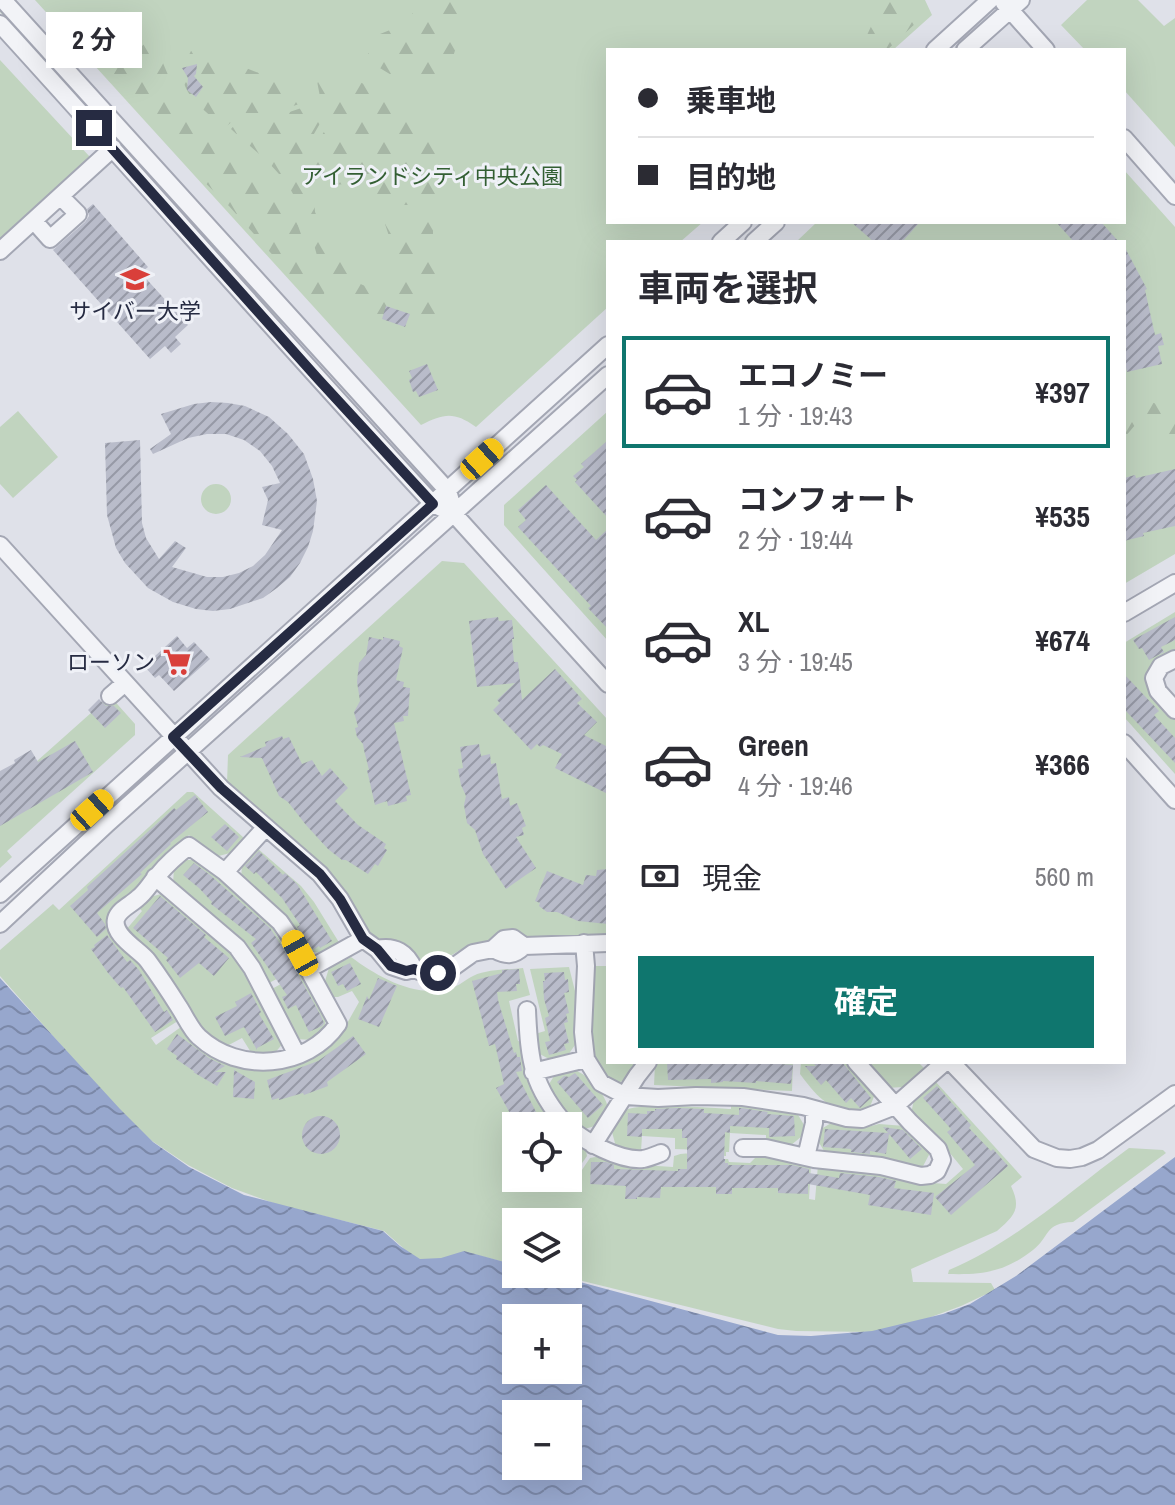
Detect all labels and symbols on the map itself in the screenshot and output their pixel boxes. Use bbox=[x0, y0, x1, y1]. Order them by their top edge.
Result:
callout: 2 分 bbox=[46, 12, 142, 68]
route end bbox=[76, 110, 112, 146]
park label: アイランドシティ中央公園 bbox=[301, 161, 563, 191]
school or university icon: サイバー大学 bbox=[120, 264, 150, 294]
place label: サイバー大学 bbox=[69, 296, 201, 326]
car bbox=[456, 434, 508, 484]
place label: ローソン bbox=[67, 647, 155, 677]
supermarket icon: ローソン bbox=[162, 647, 192, 677]
car bbox=[66, 785, 118, 835]
car bbox=[278, 926, 322, 980]
route start bbox=[420, 955, 456, 991]

